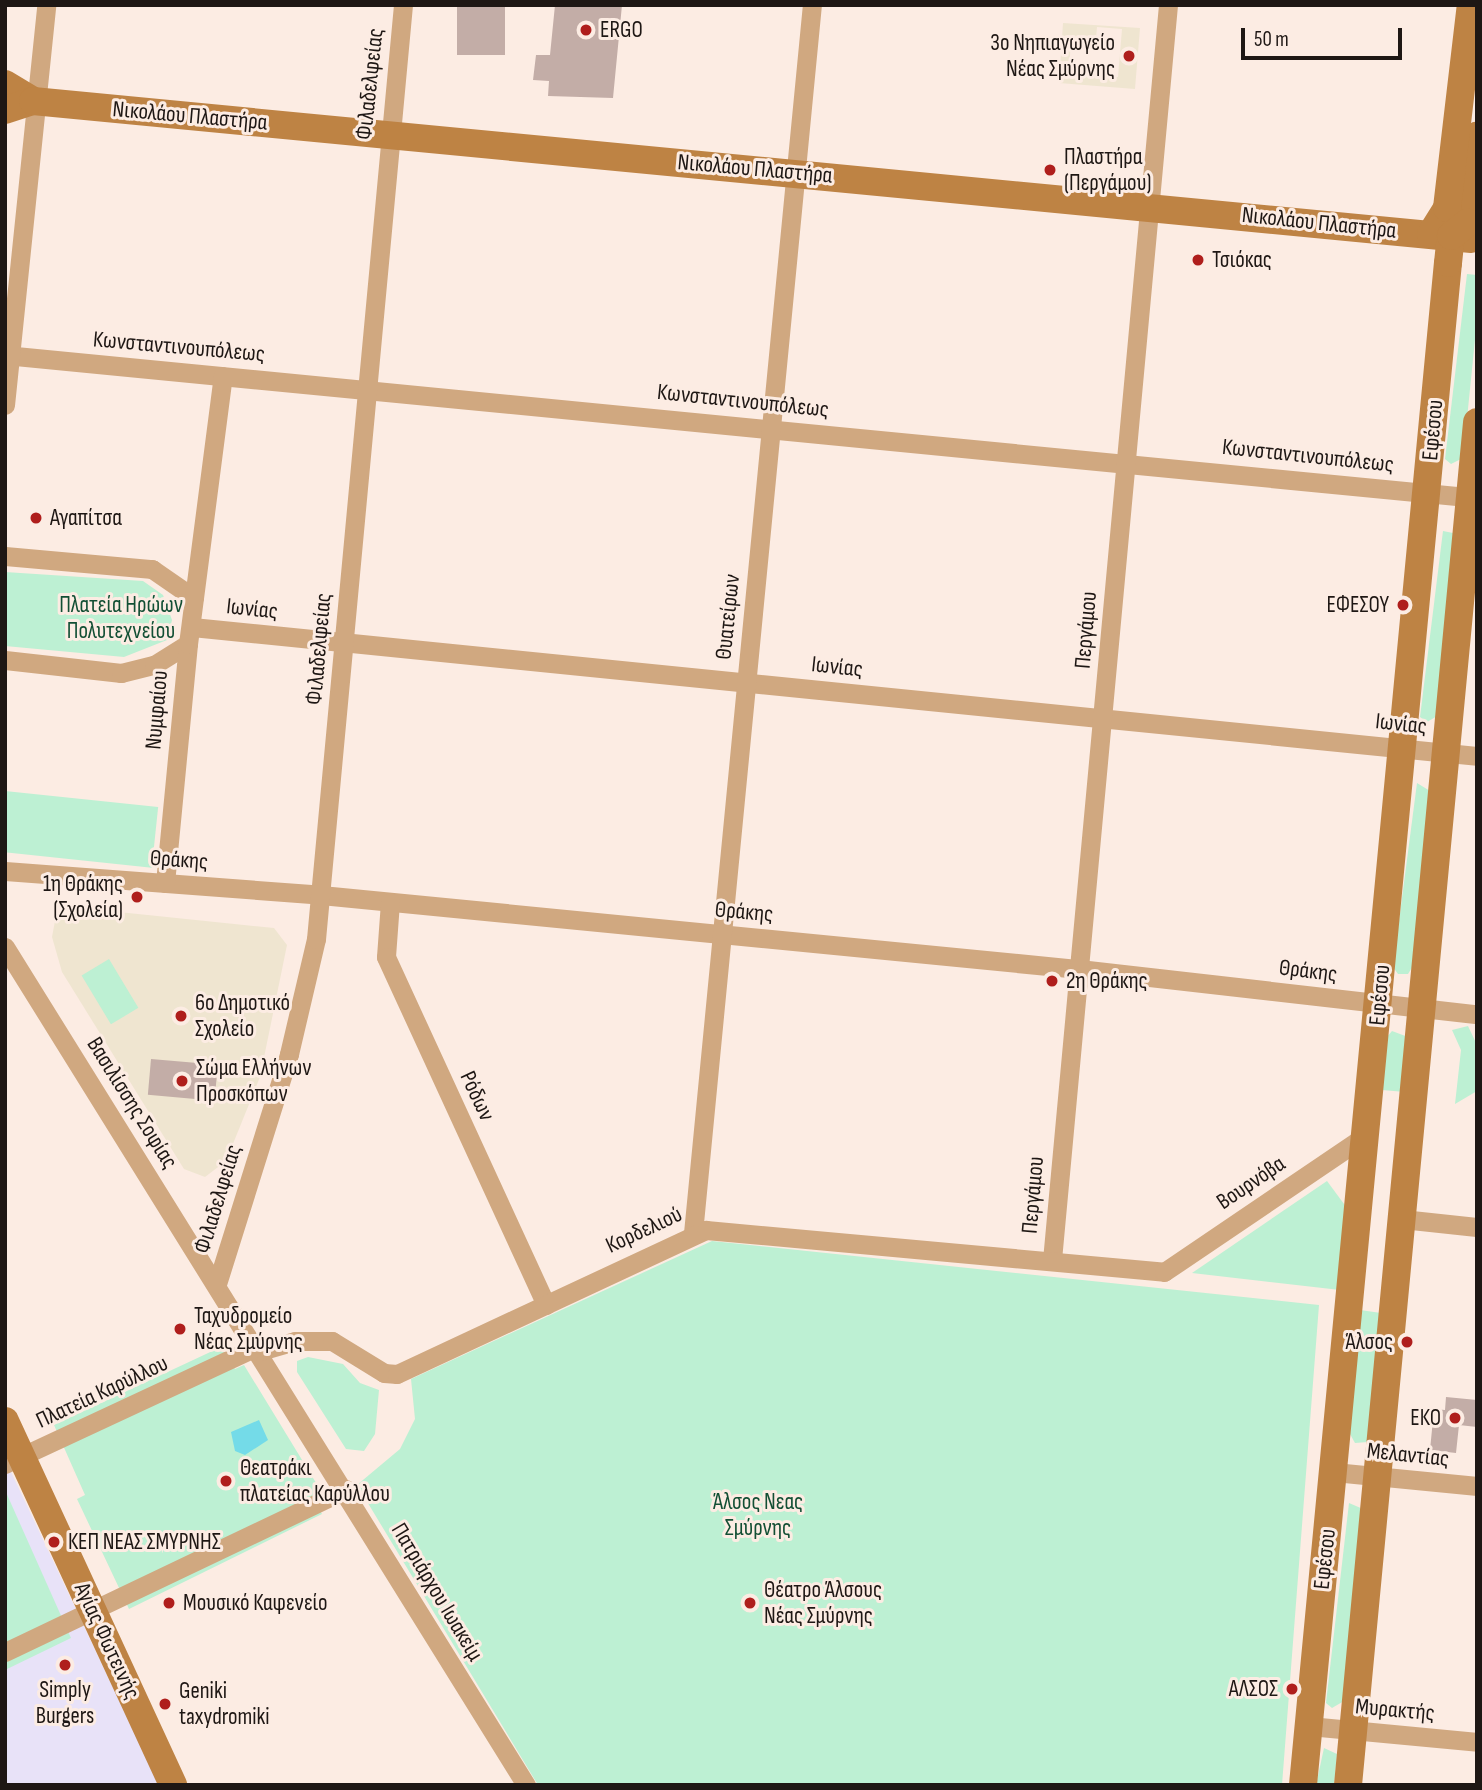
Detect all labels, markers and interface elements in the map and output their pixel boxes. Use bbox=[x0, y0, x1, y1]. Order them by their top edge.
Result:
scale bar bbox=[1244, 14, 1405, 58]
place label: ERGO bbox=[600, 16, 643, 44]
marker: ERGO bbox=[578, 22, 594, 38]
street label: Φιλαδελφείας bbox=[350, 27, 390, 141]
text: 50 m bbox=[1254, 27, 1289, 52]
place label: 3ο Νηπιαγωγείο Νέας Σμύρνης bbox=[990, 29, 1115, 83]
marker: 3ο Νηπιαγωγείο Νέας Σμύρνης bbox=[1121, 48, 1137, 64]
street label: Νικολάου Πλαστήρα bbox=[112, 95, 268, 137]
place label: Πλαστήρα (Περγάμου) bbox=[1064, 143, 1151, 197]
street label: Νικολάου Πλαστήρα bbox=[677, 148, 833, 190]
marker: Πλαστήρα (Περγάμου) bbox=[1042, 162, 1058, 178]
street label: Νικολάου Πλαστήρα bbox=[1240, 201, 1398, 245]
place label: Τσιόκας bbox=[1212, 246, 1272, 274]
marker: Τσιόκας bbox=[1190, 252, 1206, 268]
street label: Κωνσταντινουπόλεως bbox=[92, 326, 266, 368]
street label: Κωνσταντινουπόλεως bbox=[656, 378, 830, 424]
street label: Εφέσου bbox=[1417, 398, 1449, 462]
street label: Κωνσταντινουπόλεως bbox=[1221, 433, 1395, 479]
place label: Αγαπίτσα bbox=[50, 504, 122, 532]
marker: Αγαπίτσα bbox=[28, 510, 44, 526]
street label: Θυατείρων bbox=[710, 573, 746, 661]
street label: Περγάμου bbox=[1069, 590, 1103, 670]
park label: Πλατεία Ηρώων Πολυτεχνείου bbox=[59, 591, 183, 645]
place label: ΕΦΕΣΟΥ bbox=[1327, 591, 1389, 619]
street label: Φιλαδελφείας bbox=[300, 592, 338, 706]
street label: Ιωνίας bbox=[225, 593, 279, 625]
marker: ΕΦΕΣΟΥ bbox=[1395, 597, 1411, 613]
street label: Ιωνίας bbox=[810, 651, 864, 683]
street label: Νυμφαίου bbox=[140, 669, 174, 751]
street label: Ιωνίας bbox=[1374, 708, 1428, 740]
street label: Θράκης bbox=[149, 844, 209, 876]
place label: 1η Θράκης (Σχολεία) bbox=[43, 870, 123, 924]
marker: 1η Θράκης (Σχολεία) bbox=[129, 889, 145, 905]
street label: Θράκης bbox=[714, 896, 774, 928]
street label: Θράκης bbox=[1277, 954, 1339, 988]
street label: Εφέσου bbox=[1364, 963, 1396, 1027]
place label: 2η Θράκης bbox=[1066, 967, 1148, 995]
marker: 2η Θράκης bbox=[1044, 973, 1060, 989]
place label: 6ο Δημοτικό Σχολείο bbox=[195, 989, 290, 1043]
marker: 6ο Δημοτικό Σχολείο bbox=[173, 1008, 189, 1024]
street label: Βασιλίσσης Σοφίας bbox=[81, 1032, 183, 1174]
place label: Σώμα Ελλήνων Προσκόπων bbox=[196, 1054, 311, 1108]
street label: Ρόδων bbox=[454, 1067, 500, 1125]
marker: Σώμα Ελλήνων Προσκόπων bbox=[174, 1073, 190, 1089]
street label: Φιλαδελφείας bbox=[188, 1141, 248, 1257]
street label: Βουρνόβα bbox=[1212, 1150, 1290, 1216]
street label: Περγάμου bbox=[1016, 1155, 1050, 1235]
street label: Κορδελιού bbox=[602, 1200, 686, 1260]
place label: Ταχυδρομείο Νέας Σμύρνης bbox=[194, 1302, 303, 1356]
marker: Ταχυδρομείο Νέας Σμύρνης bbox=[172, 1321, 188, 1337]
place label: Άλσος bbox=[1345, 1328, 1393, 1356]
marker: Άλσος bbox=[1399, 1334, 1415, 1350]
street label: Πλατεία Καρύλλου bbox=[32, 1349, 172, 1435]
place label: ΕΚΟ bbox=[1410, 1404, 1441, 1432]
marker: ΕΚΟ bbox=[1447, 1410, 1463, 1426]
street label: Μελαντίας bbox=[1366, 1437, 1450, 1473]
place label: Θεατράκι πλατείας Καρύλλου bbox=[240, 1454, 390, 1508]
marker: Θεατράκι πλατείας Καρύλλου bbox=[218, 1473, 234, 1489]
park label: Άλσος Νεας Σμύρνης bbox=[713, 1488, 803, 1542]
street label: Πατριάρχου Ιωακείμ bbox=[385, 1518, 489, 1666]
street label: Εφέσου bbox=[1308, 1527, 1342, 1591]
place label: ΚΕΠ ΝΕΑΣ ΣΜΥΡΝΗΣ bbox=[68, 1528, 221, 1556]
marker: ΚΕΠ ΝΕΑΣ ΣΜΥΡΝΗΣ bbox=[46, 1534, 62, 1550]
place label: Θέατρο Άλσους Νέας Σμύρνης bbox=[764, 1576, 882, 1630]
street label: Αγίας Φωτεινής bbox=[68, 1578, 146, 1704]
place label: Μουσικό Καφενείο bbox=[183, 1589, 328, 1617]
marker: Μουσικό Καφενείο bbox=[161, 1595, 177, 1611]
marker: Θέατρο Άλσους Νέας Σμύρνης bbox=[742, 1595, 758, 1611]
marker: Simply Burgers bbox=[57, 1657, 73, 1673]
place label: ΑΛΣΟΣ bbox=[1229, 1675, 1278, 1703]
place label: Simply Burgers bbox=[36, 1676, 94, 1730]
place label: Geniki taxydromiki bbox=[179, 1677, 270, 1731]
marker: ΑΛΣΟΣ bbox=[1284, 1681, 1300, 1697]
street label: Μυρακτής bbox=[1354, 1693, 1436, 1727]
marker: Geniki taxydromiki bbox=[157, 1696, 173, 1712]

